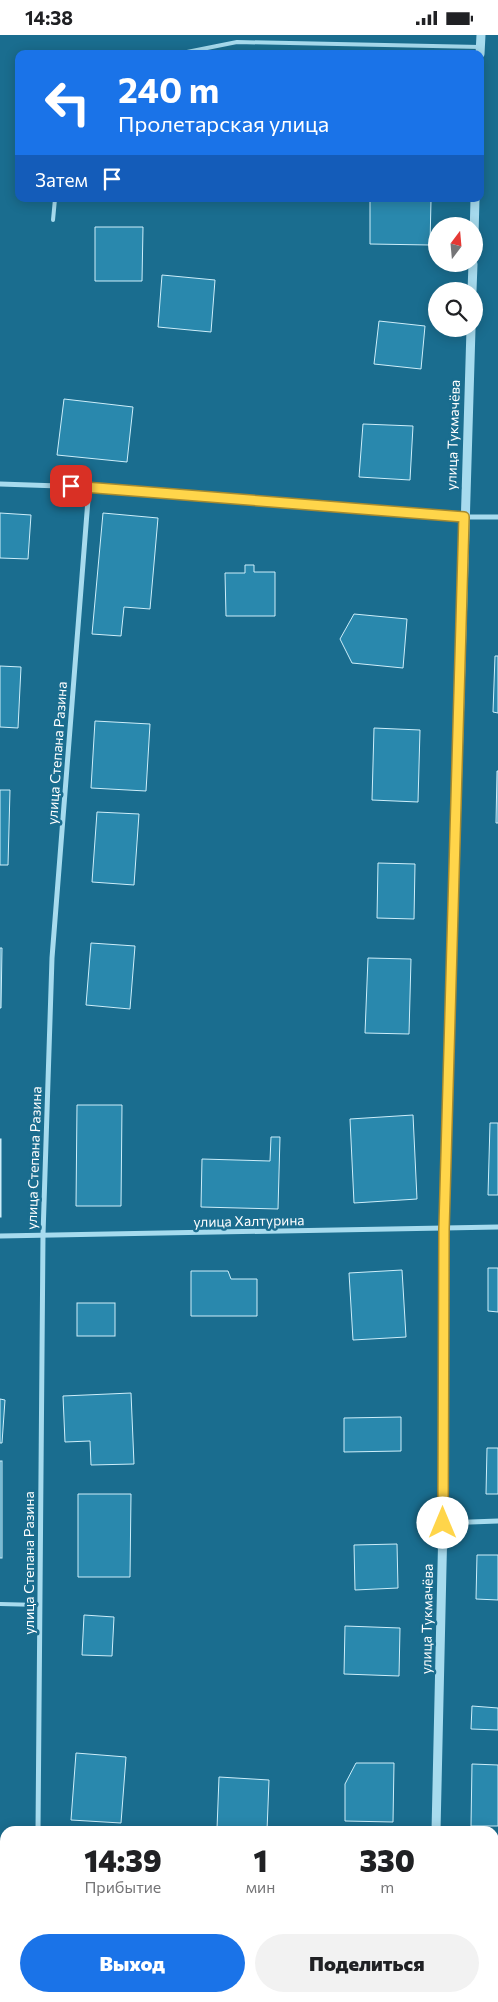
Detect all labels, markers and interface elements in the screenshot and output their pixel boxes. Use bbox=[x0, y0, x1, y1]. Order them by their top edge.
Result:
text: 14:38 bbox=[25, 6, 73, 29]
text: 240 m bbox=[118, 67, 219, 110]
icon: left bbox=[35, 70, 100, 135]
text: Пролетарская улица bbox=[118, 110, 329, 137]
icon: arrive bbox=[98, 165, 126, 193]
text: Затем bbox=[35, 168, 88, 191]
north arrow bbox=[428, 217, 482, 273]
map controls bbox=[428, 217, 483, 337]
button: search bbox=[428, 282, 483, 337]
street label: улица Тукмачёва bbox=[442, 379, 463, 491]
pin bbox=[50, 465, 92, 507]
icon: arrive bbox=[57, 472, 85, 500]
street label: улица Степана Разина bbox=[43, 681, 70, 825]
street label: улица Степана Разина bbox=[23, 1086, 44, 1230]
street label: улица Халтурина bbox=[193, 1211, 305, 1230]
street label: улица Степана Разина bbox=[20, 1491, 37, 1635]
position arrow bbox=[416, 1496, 468, 1548]
street label: улица Тукмачёва bbox=[417, 1564, 436, 1674]
text: 14:39 bbox=[84, 1841, 162, 1878]
text: 1 bbox=[254, 1841, 268, 1878]
text: 330 bbox=[360, 1841, 415, 1878]
text: Прибытие bbox=[84, 1877, 161, 1896]
text: мин bbox=[246, 1877, 275, 1896]
text: m bbox=[380, 1877, 394, 1896]
button: Выход bbox=[20, 1934, 245, 1992]
button: Поделиться bbox=[255, 1934, 479, 1992]

